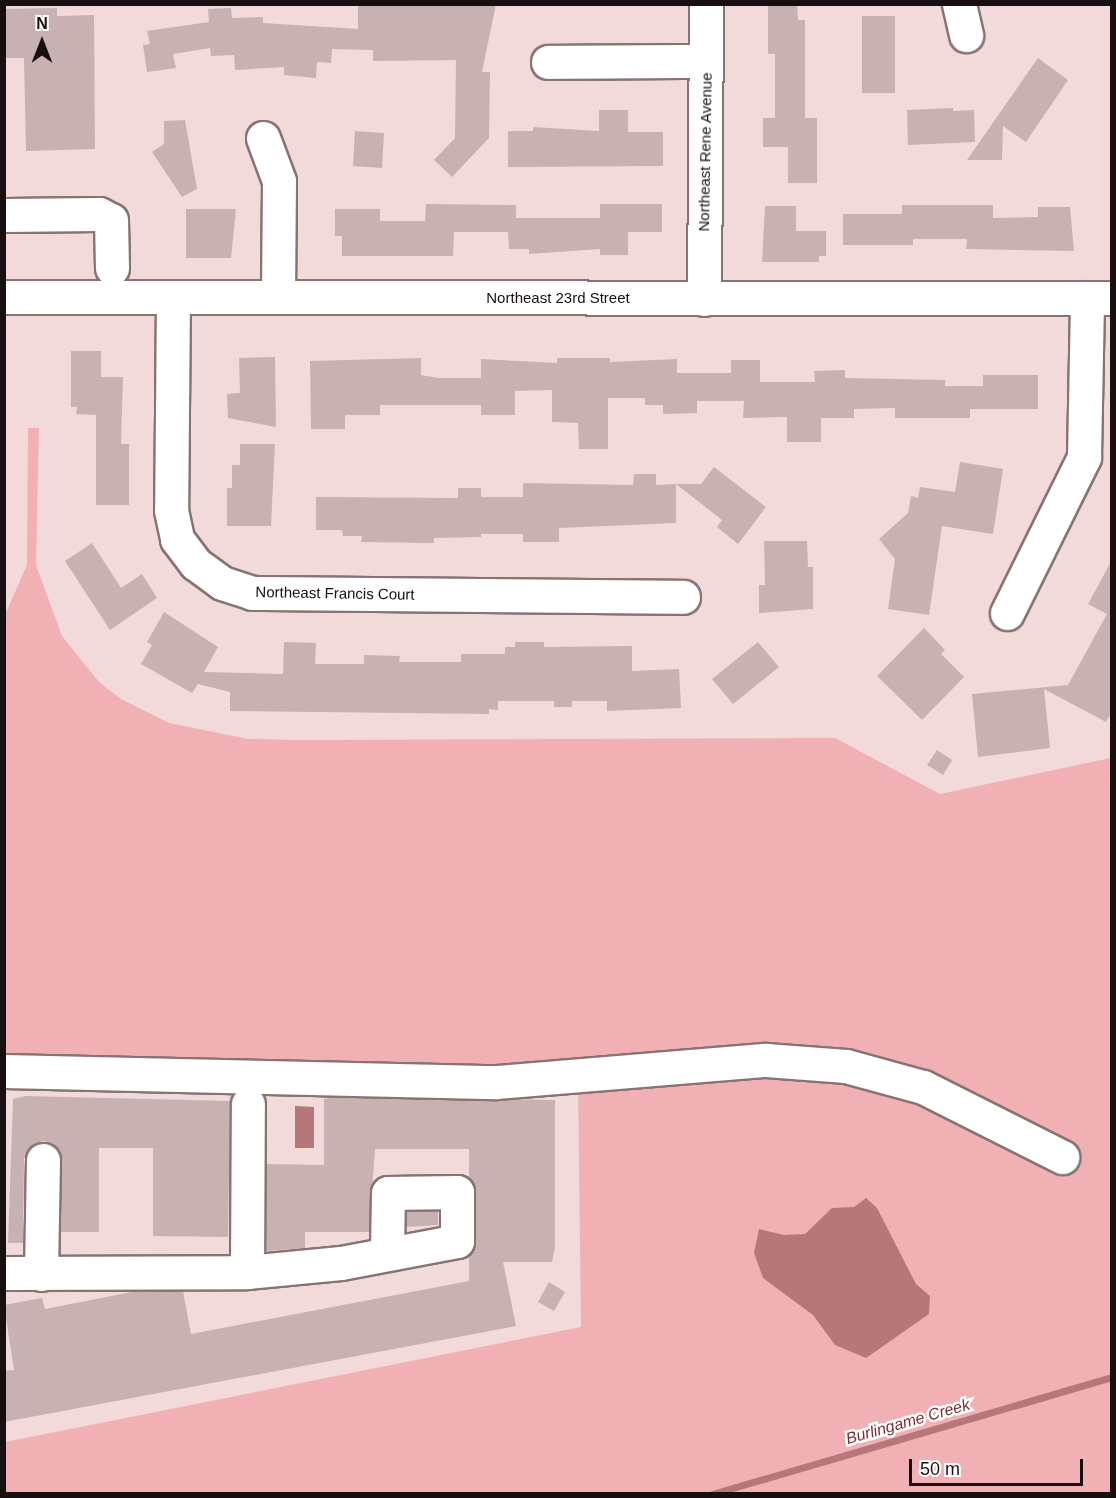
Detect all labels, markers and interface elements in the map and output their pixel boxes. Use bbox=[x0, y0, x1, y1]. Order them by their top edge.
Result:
north arrow bbox=[12, 12, 72, 72]
text: N bbox=[36, 15, 48, 32]
street label: Northeast Rene Avenue bbox=[695, 72, 715, 232]
street label: Northeast 23rd Street bbox=[486, 289, 630, 307]
street label: Northeast Francis Court bbox=[255, 583, 415, 603]
water label: Burlingame Creek bbox=[844, 1395, 972, 1449]
scale bar bbox=[912, 1447, 1086, 1485]
text: 50 m bbox=[920, 1459, 960, 1479]

